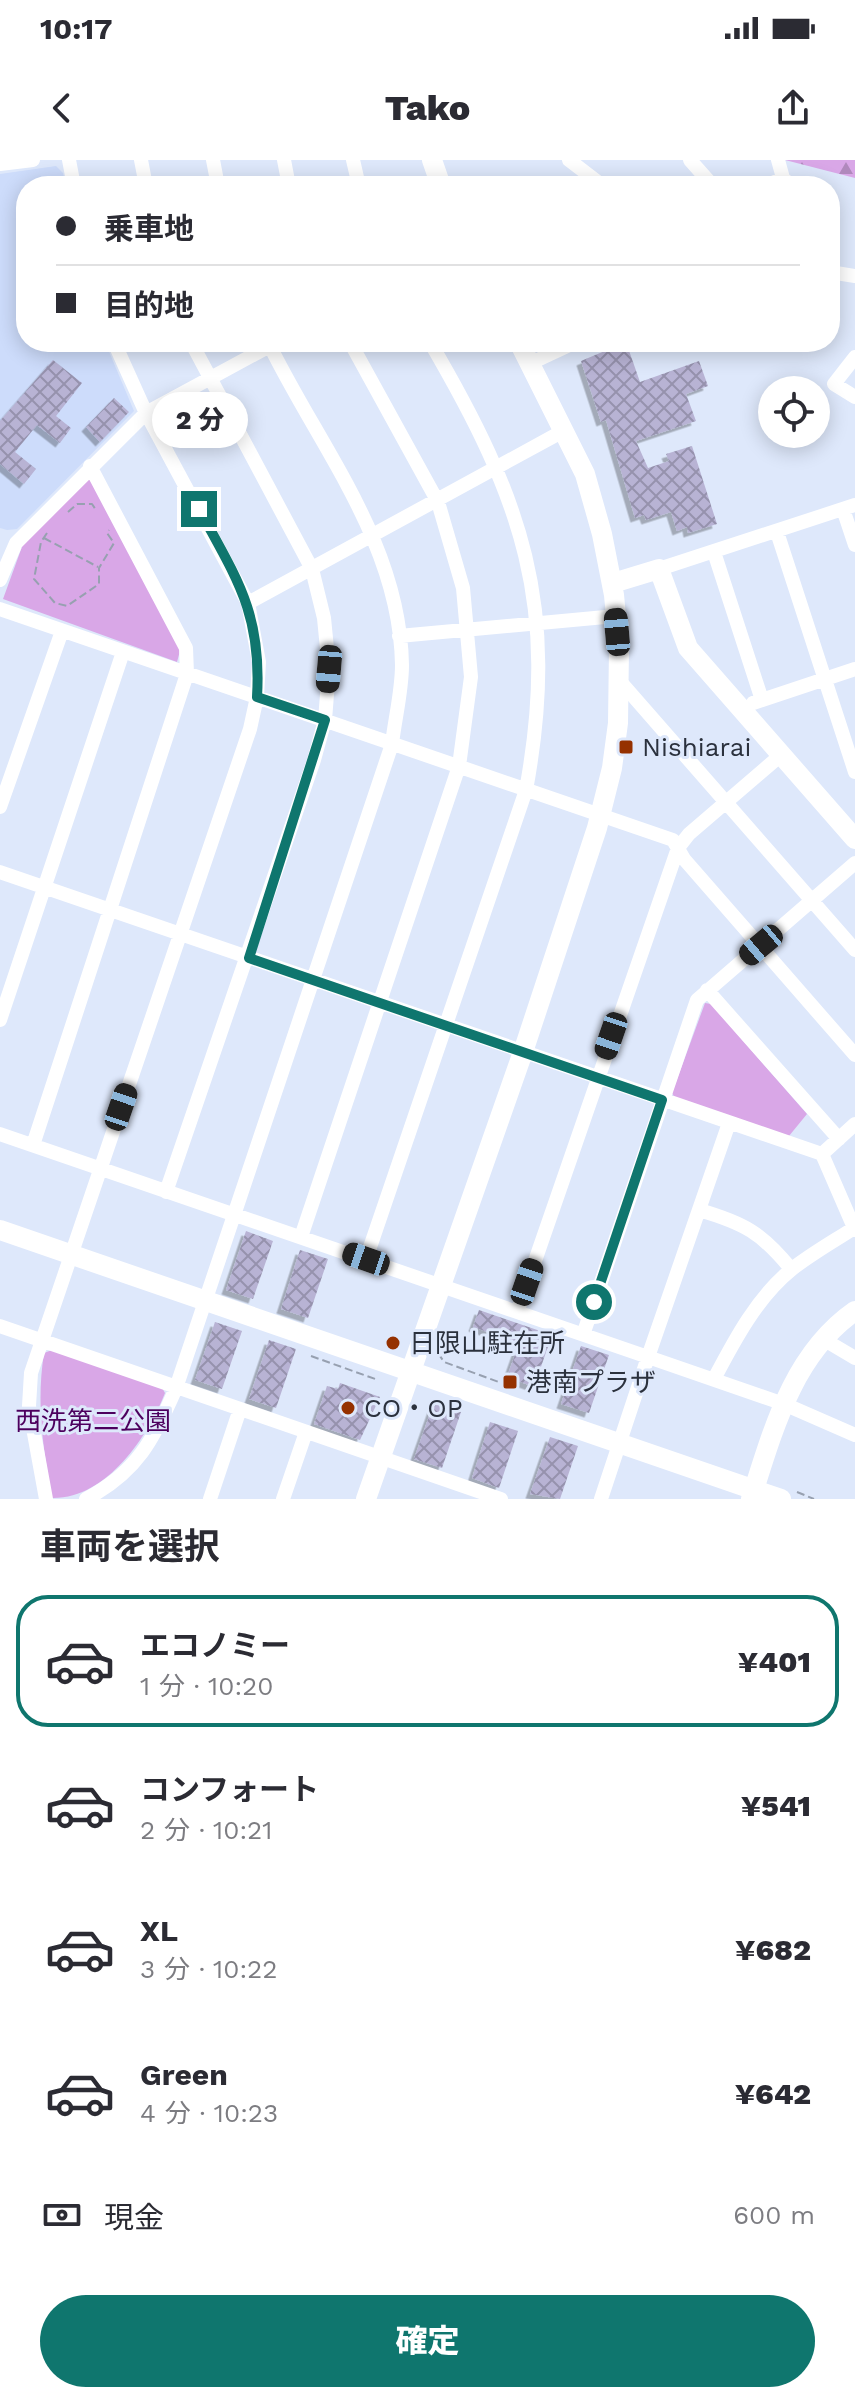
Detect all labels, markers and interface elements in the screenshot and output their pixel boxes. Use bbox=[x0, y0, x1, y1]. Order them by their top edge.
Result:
text: 10:17 bbox=[40, 11, 112, 46]
icon: back bbox=[40, 86, 84, 130]
icon: share bbox=[771, 86, 815, 130]
text: Tako bbox=[385, 87, 470, 129]
text: 乗車地 bbox=[104, 211, 194, 246]
text: 目的地 bbox=[104, 288, 194, 323]
map controls bbox=[758, 376, 830, 448]
button: locate bbox=[758, 376, 830, 448]
callout: 2 分 bbox=[151, 393, 247, 449]
text: 2 分 bbox=[176, 405, 224, 435]
route end bbox=[181, 491, 217, 527]
car bbox=[603, 607, 631, 657]
car bbox=[315, 644, 343, 694]
place label: Nishiarai bbox=[642, 732, 751, 762]
marker: Nishiarai bbox=[617, 738, 635, 756]
car bbox=[735, 920, 787, 970]
car bbox=[592, 1009, 630, 1063]
car bbox=[102, 1080, 140, 1134]
car bbox=[339, 1240, 393, 1278]
car bbox=[508, 1255, 546, 1309]
route start bbox=[576, 1284, 612, 1320]
place label: 日限山駐在所 bbox=[409, 1328, 565, 1358]
marker: 日限山駐在所 bbox=[384, 1334, 402, 1352]
place label: 港南プラザ bbox=[526, 1367, 656, 1397]
marker: 港南プラザ bbox=[501, 1373, 519, 1391]
place label: CO・OP bbox=[364, 1393, 463, 1423]
marker: CO・OP bbox=[339, 1399, 357, 1417]
park label: 西洗第二公園 bbox=[15, 1406, 171, 1436]
text: 車両を選択 bbox=[40, 1526, 220, 1568]
icon: car bbox=[44, 1625, 116, 1697]
text: エコノミー bbox=[140, 1628, 290, 1663]
text: ¥401 bbox=[738, 1644, 811, 1679]
text: 1 分 · 10:20 bbox=[140, 1671, 273, 1701]
icon: car bbox=[44, 1769, 116, 1841]
text: コンフォート bbox=[140, 1772, 319, 1807]
text: ¥541 bbox=[741, 1788, 811, 1823]
text: 2 分 · 10:21 bbox=[140, 1815, 272, 1845]
icon: car bbox=[44, 1913, 116, 1985]
text: XL bbox=[140, 1913, 178, 1948]
text: ¥682 bbox=[735, 1932, 811, 1967]
text: 3 分 · 10:22 bbox=[140, 1954, 277, 1984]
icon: car bbox=[44, 2057, 116, 2129]
text: Green bbox=[140, 2057, 228, 2092]
text: ¥642 bbox=[735, 2076, 811, 2111]
text: 4 分 · 10:23 bbox=[140, 2098, 278, 2128]
icon: cash bbox=[40, 2193, 84, 2237]
text: 現金 bbox=[104, 2200, 164, 2235]
text: 600 m bbox=[733, 2200, 815, 2230]
button: 確定 bbox=[40, 2295, 815, 2387]

